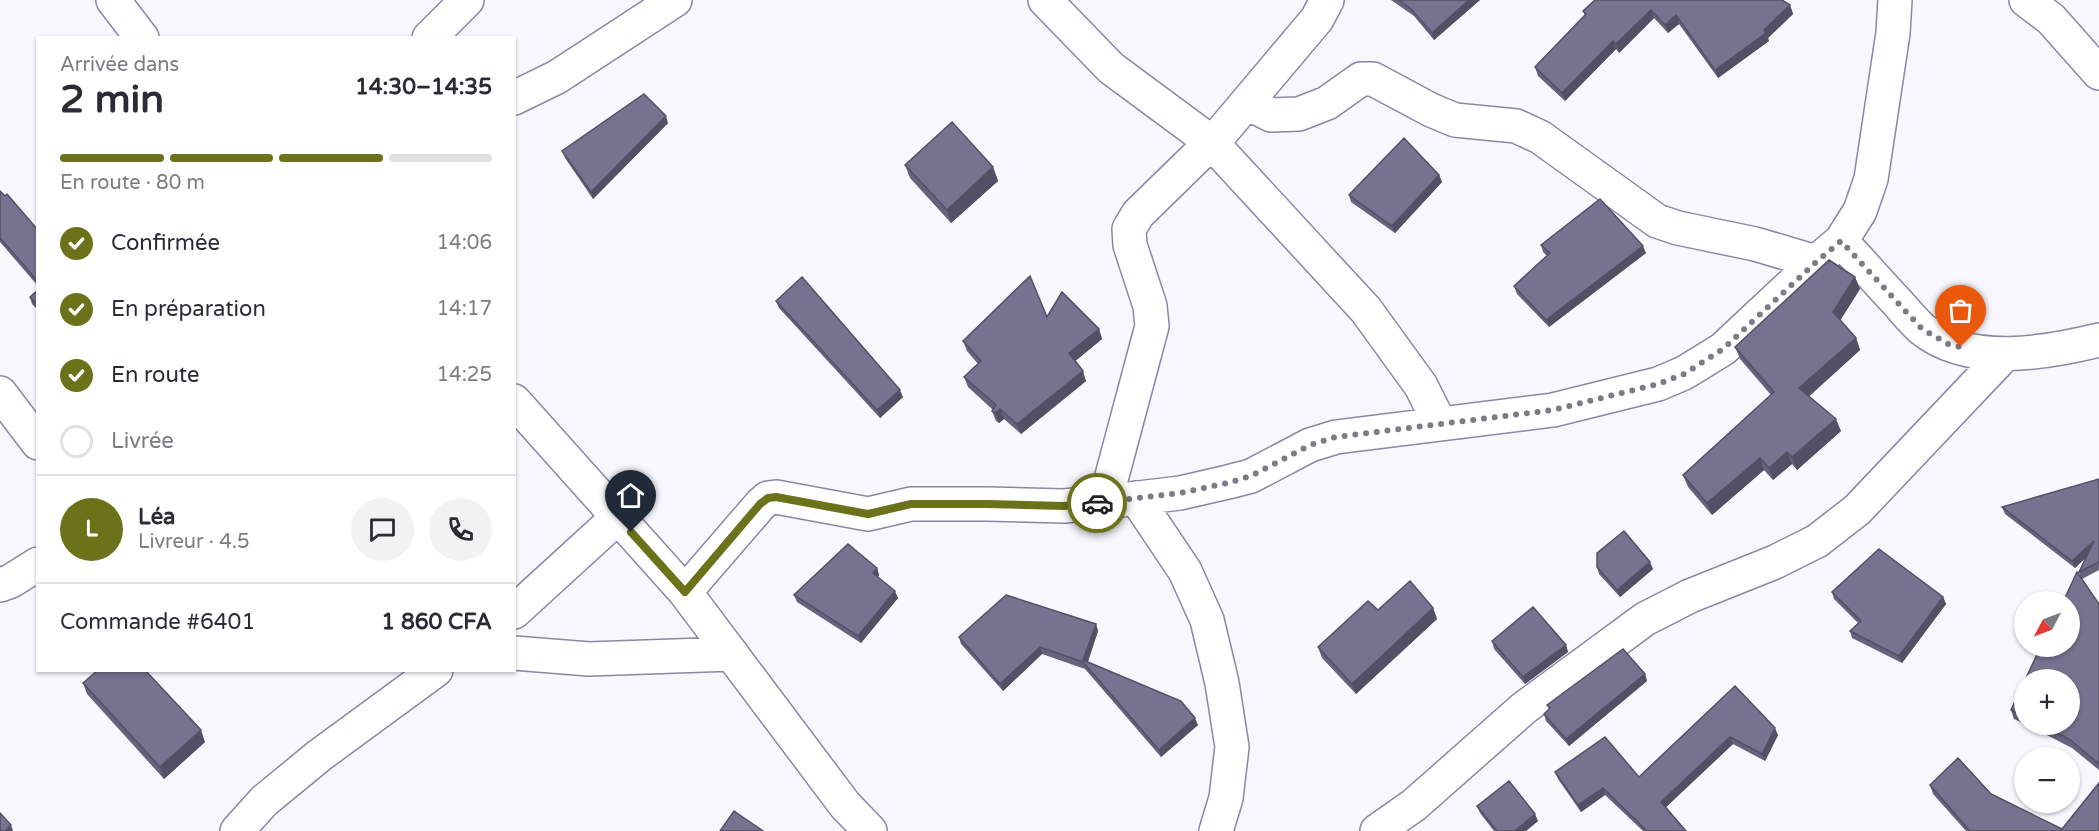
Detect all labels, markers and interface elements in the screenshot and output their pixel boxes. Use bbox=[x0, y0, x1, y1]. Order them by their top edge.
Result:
text: Arrivée dans bbox=[60, 53, 179, 77]
text: 14:30–14:35 bbox=[355, 74, 492, 100]
text: 2 min bbox=[60, 76, 164, 123]
text: En route · 80 m bbox=[60, 171, 205, 195]
icon: check bbox=[60, 227, 93, 260]
text: Confirmée bbox=[111, 230, 220, 256]
text: 14:06 bbox=[437, 231, 492, 255]
pin bbox=[1935, 285, 1986, 347]
icon: check bbox=[60, 293, 93, 326]
icon: bag bbox=[1944, 294, 1977, 327]
text: En préparation bbox=[111, 296, 266, 322]
text: 14:17 bbox=[437, 297, 492, 321]
icon: check bbox=[60, 359, 93, 392]
text: En route bbox=[111, 362, 200, 388]
text: 14:25 bbox=[437, 363, 492, 387]
text: Livrée bbox=[111, 428, 174, 454]
pin bbox=[605, 470, 656, 532]
courier bbox=[1067, 473, 1127, 533]
icon: home bbox=[614, 479, 647, 512]
icon: car bbox=[1081, 487, 1114, 520]
button: chat bbox=[351, 498, 414, 561]
button: phone bbox=[429, 498, 492, 561]
text: Léa bbox=[138, 504, 176, 530]
text: L bbox=[85, 516, 98, 542]
text: Livreur · 4.5 bbox=[138, 530, 250, 554]
north arrow bbox=[2014, 591, 2080, 657]
map controls bbox=[2014, 591, 2080, 813]
text: Commande #6401 bbox=[60, 609, 255, 635]
text: 1 860 CFA bbox=[381, 609, 492, 635]
button: + bbox=[2014, 669, 2080, 735]
button: − bbox=[2014, 747, 2080, 813]

